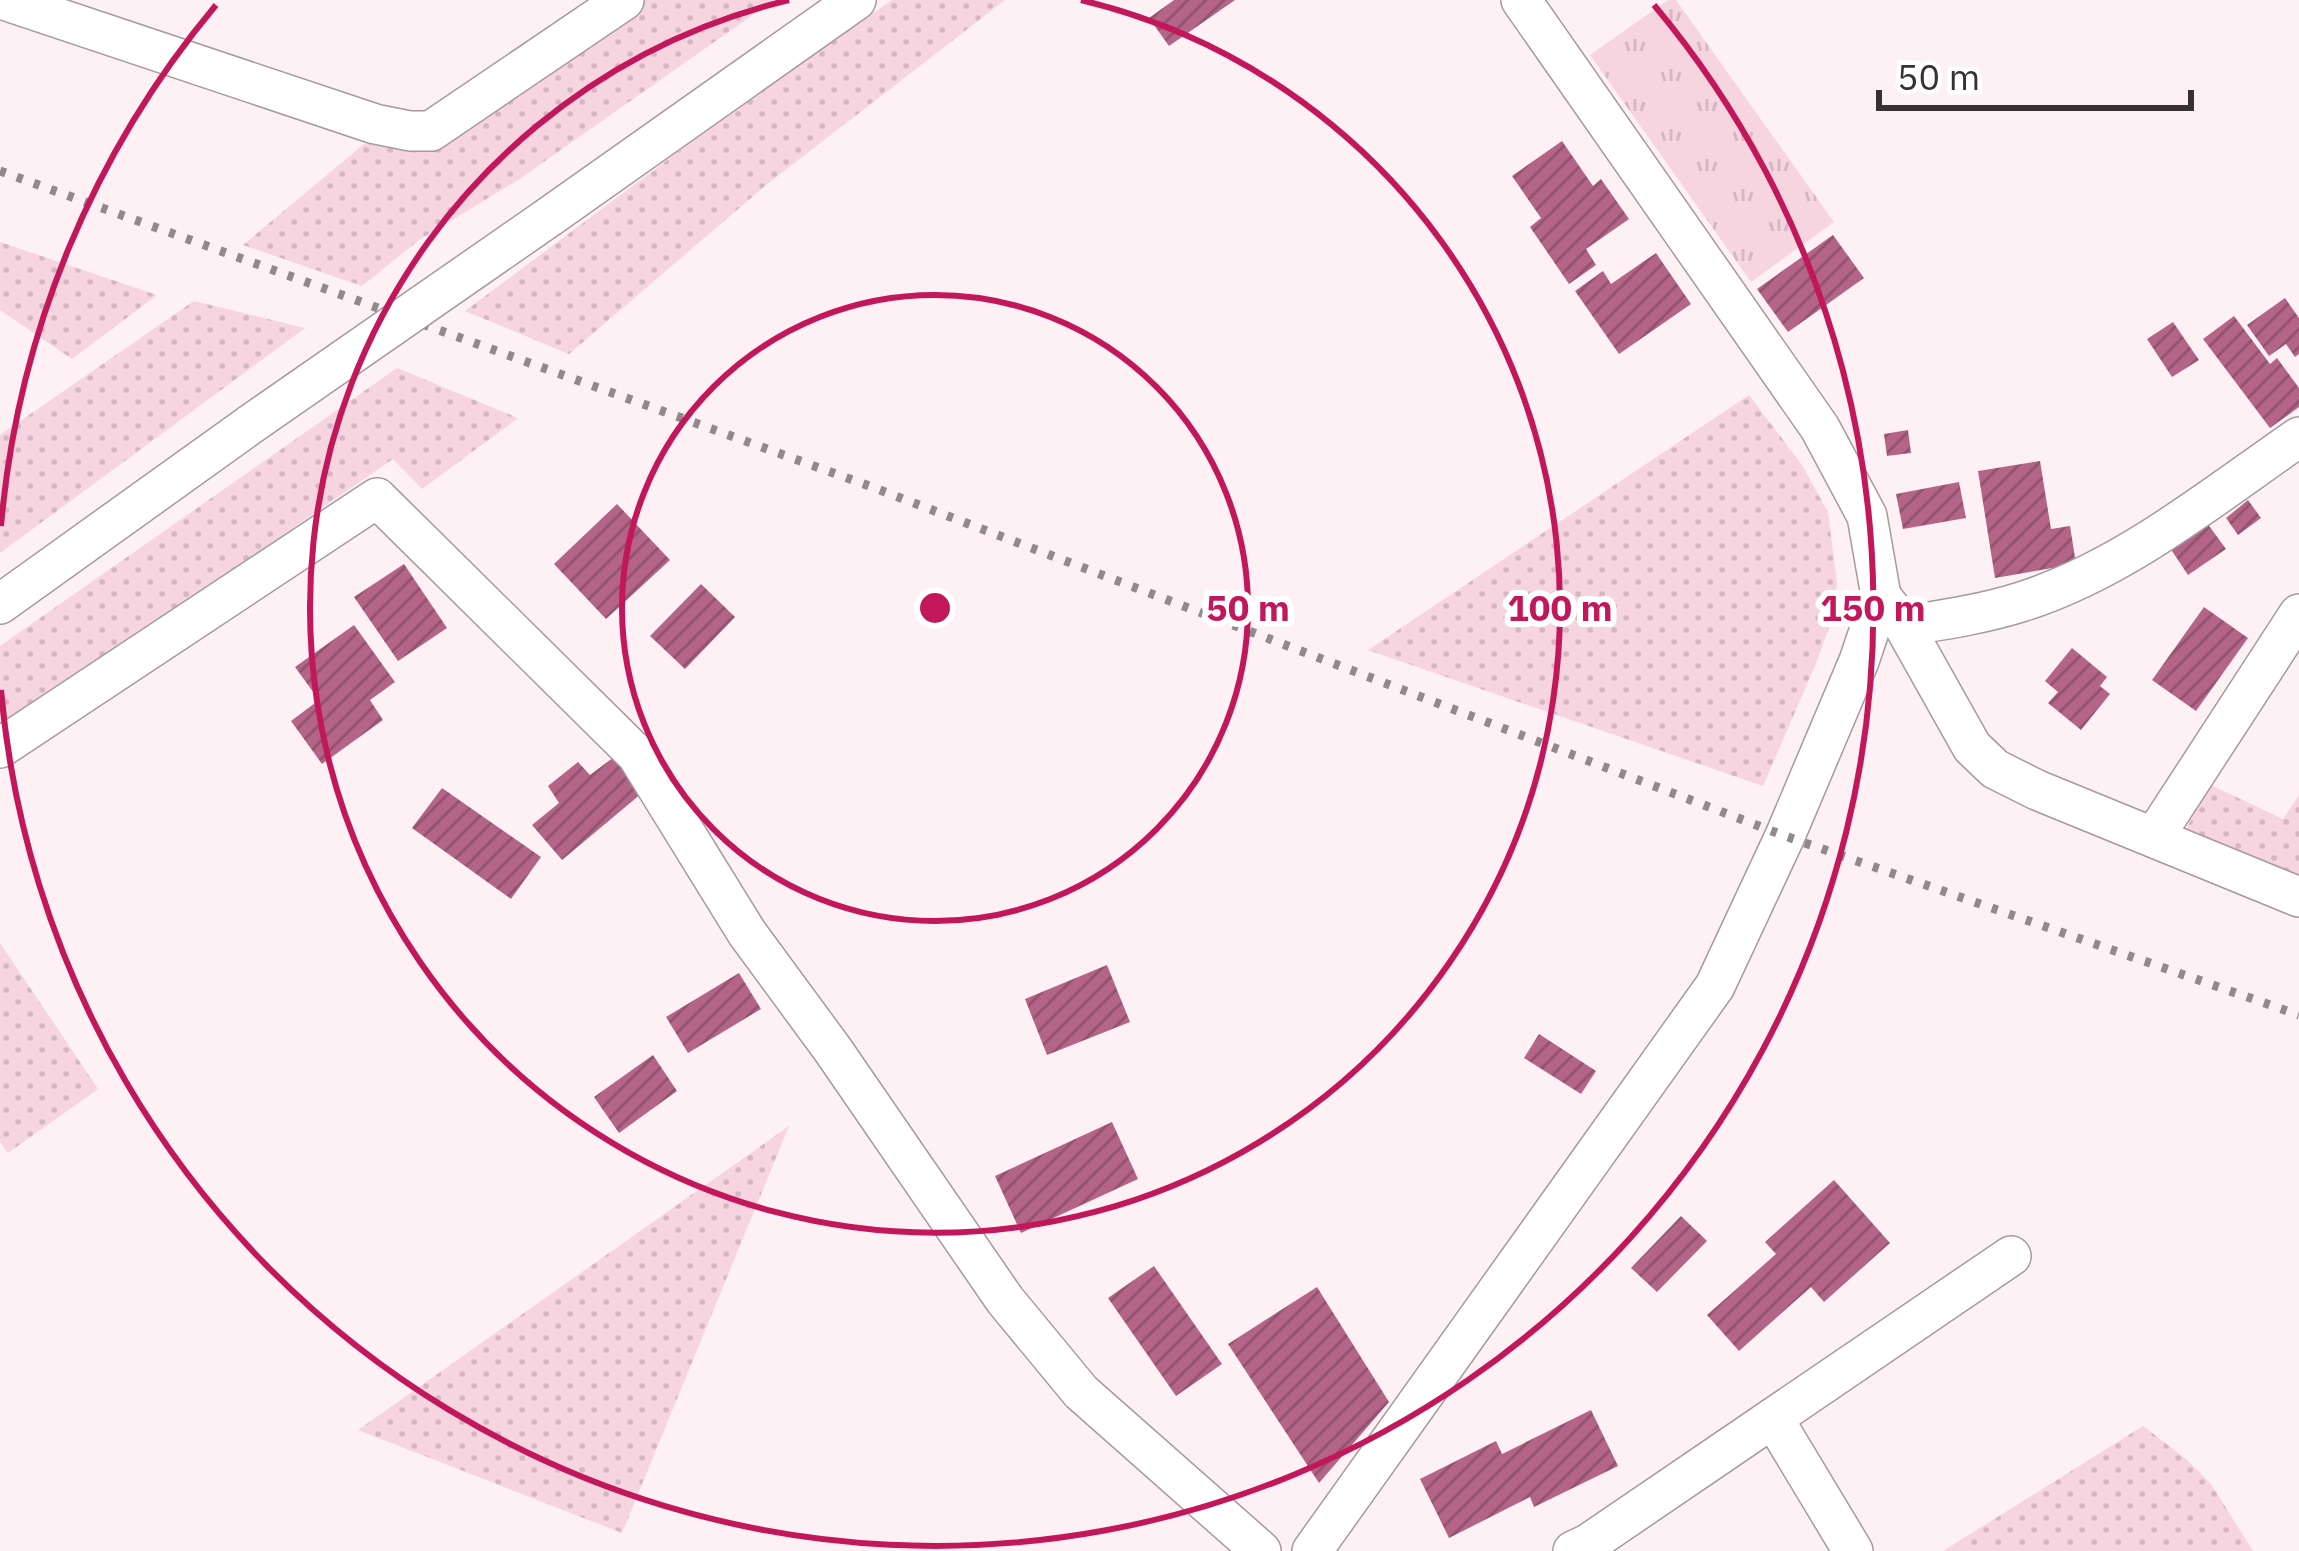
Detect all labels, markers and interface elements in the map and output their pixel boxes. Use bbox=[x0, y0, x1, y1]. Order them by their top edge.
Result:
scale bar bbox=[1879, 36, 2191, 110]
text: 50 m bbox=[1897, 53, 1980, 100]
text: 50 m bbox=[1206, 584, 1290, 631]
text: 100 m bbox=[1507, 584, 1613, 631]
text: 150 m bbox=[1820, 584, 1926, 631]
centre of rings bbox=[914, 587, 956, 629]

